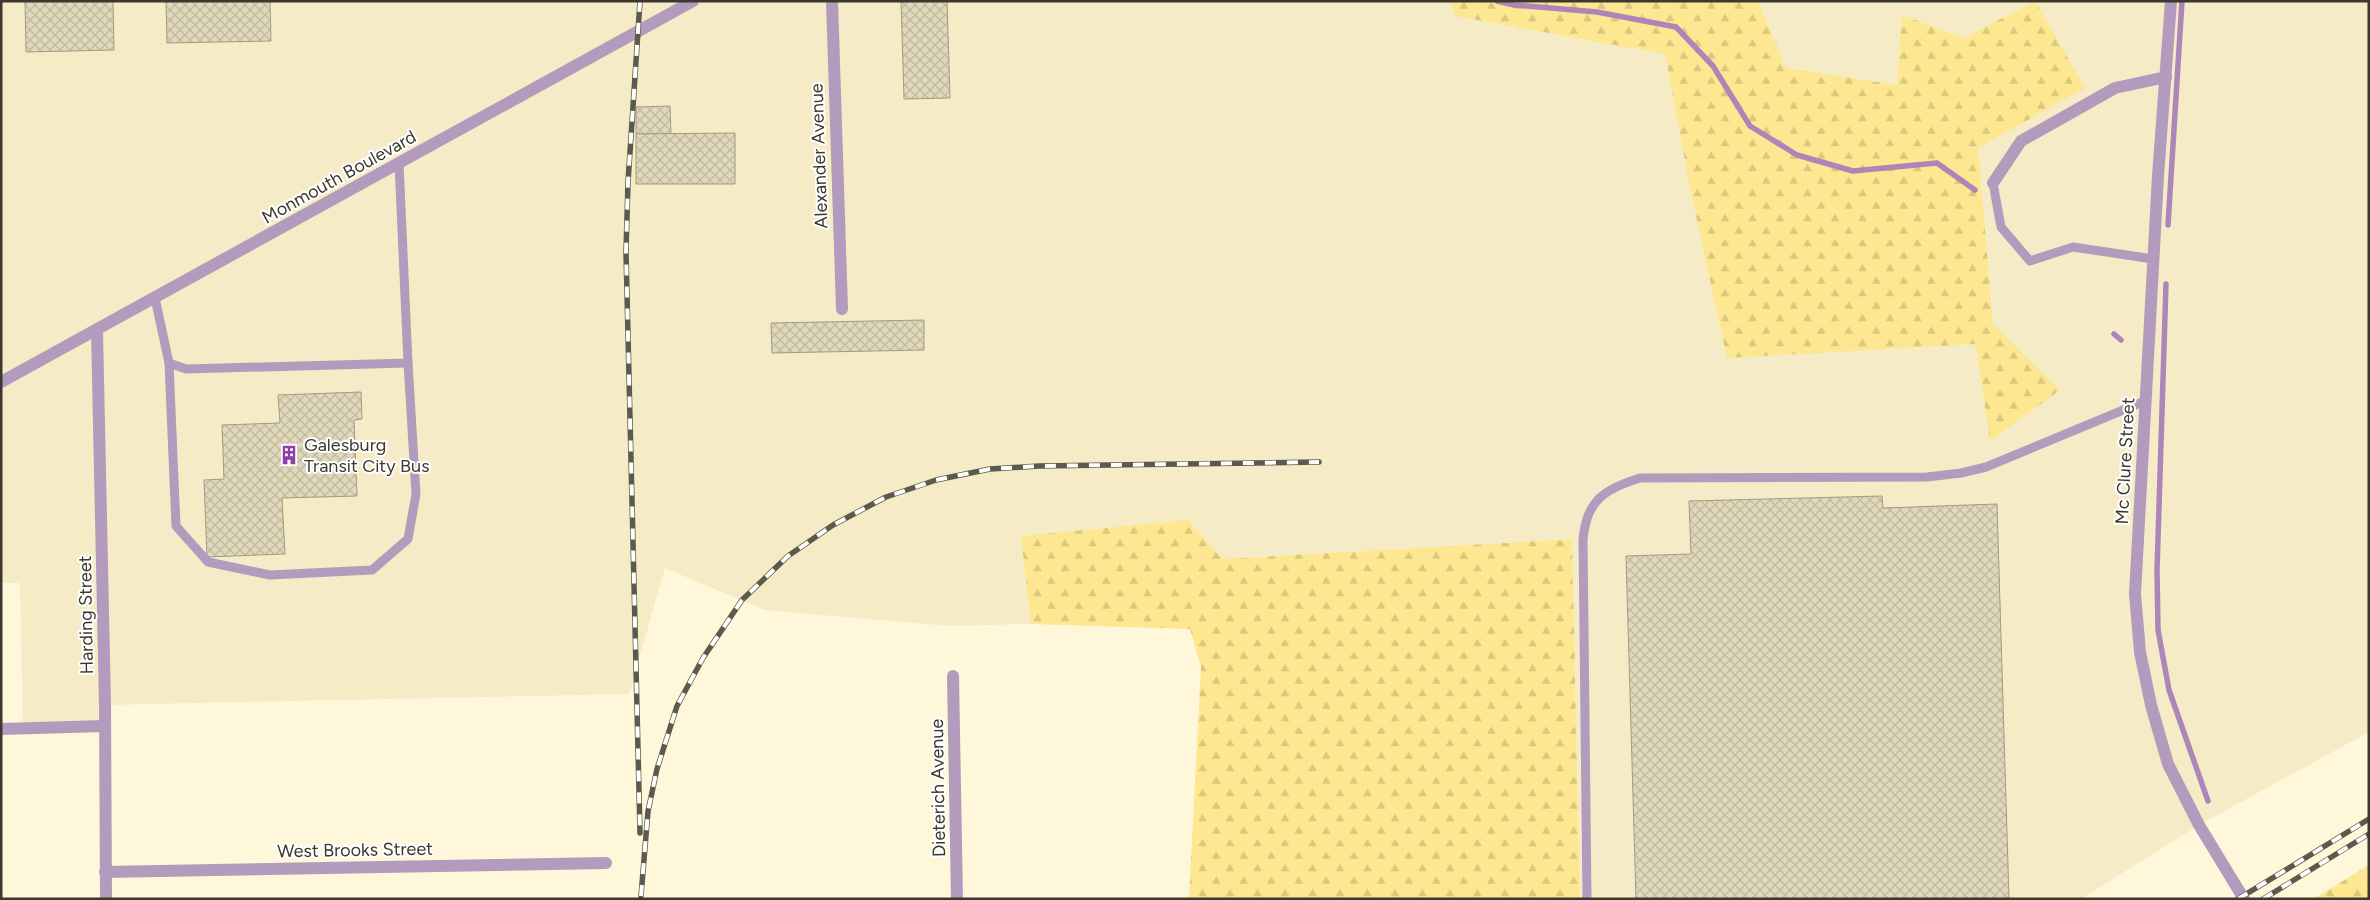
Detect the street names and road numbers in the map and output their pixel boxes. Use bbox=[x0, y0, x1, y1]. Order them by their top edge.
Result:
street label: Alexander Avenue bbox=[805, 83, 833, 229]
street label: Monmouth Boulevard bbox=[258, 125, 420, 229]
street label: Mc Clure Street bbox=[2111, 397, 2139, 525]
street label: Harding Street bbox=[74, 555, 98, 675]
street label: Dieterich Avenue bbox=[926, 718, 950, 857]
street label: West Brooks Street bbox=[277, 838, 433, 862]

